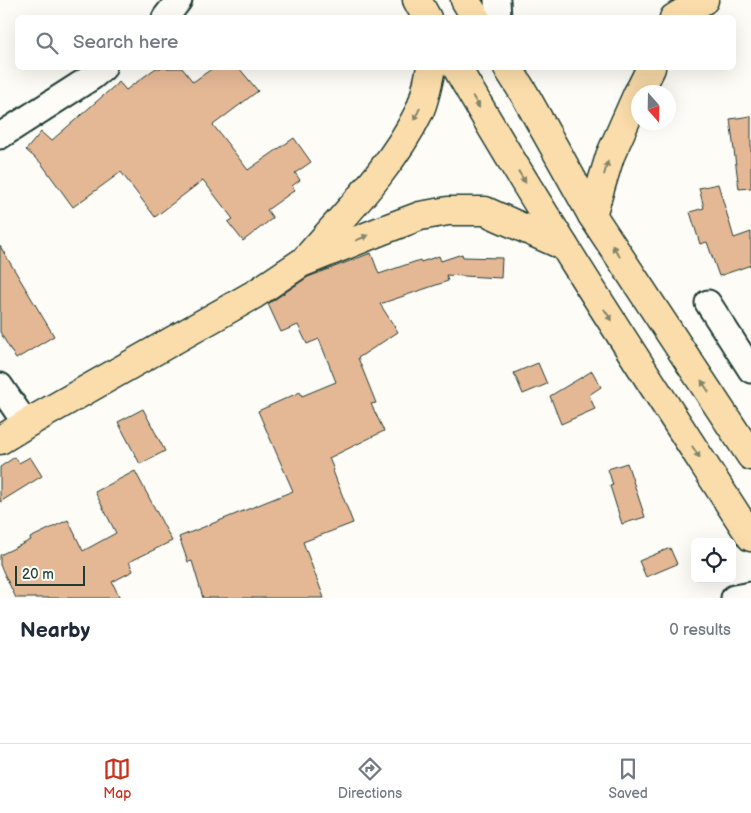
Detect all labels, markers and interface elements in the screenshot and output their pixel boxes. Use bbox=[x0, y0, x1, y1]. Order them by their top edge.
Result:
search box bbox=[15, 15, 736, 70]
icon: search bbox=[33, 29, 61, 57]
text: Search here bbox=[73, 31, 178, 54]
north arrow bbox=[631, 85, 676, 130]
one-way arrow bbox=[472, 95, 481, 108]
one-way arrow bbox=[413, 107, 421, 121]
one-way arrow bbox=[602, 160, 610, 175]
one-way arrow bbox=[517, 171, 526, 184]
one-way arrow bbox=[355, 234, 370, 241]
one-way arrow bbox=[611, 244, 621, 257]
one-way arrow bbox=[604, 308, 613, 321]
one-way arrow bbox=[700, 380, 710, 393]
one-way arrow bbox=[691, 445, 701, 458]
map controls bbox=[691, 538, 736, 583]
button: locate bbox=[691, 538, 736, 583]
scale bar bbox=[15, 563, 85, 586]
text: 20 m bbox=[22, 566, 54, 583]
text: Nearby bbox=[20, 618, 90, 643]
text: 0 results bbox=[669, 621, 731, 640]
tab: Map bbox=[103, 755, 131, 802]
tab: Directions bbox=[338, 755, 402, 802]
tab: Saved bbox=[608, 755, 648, 802]

